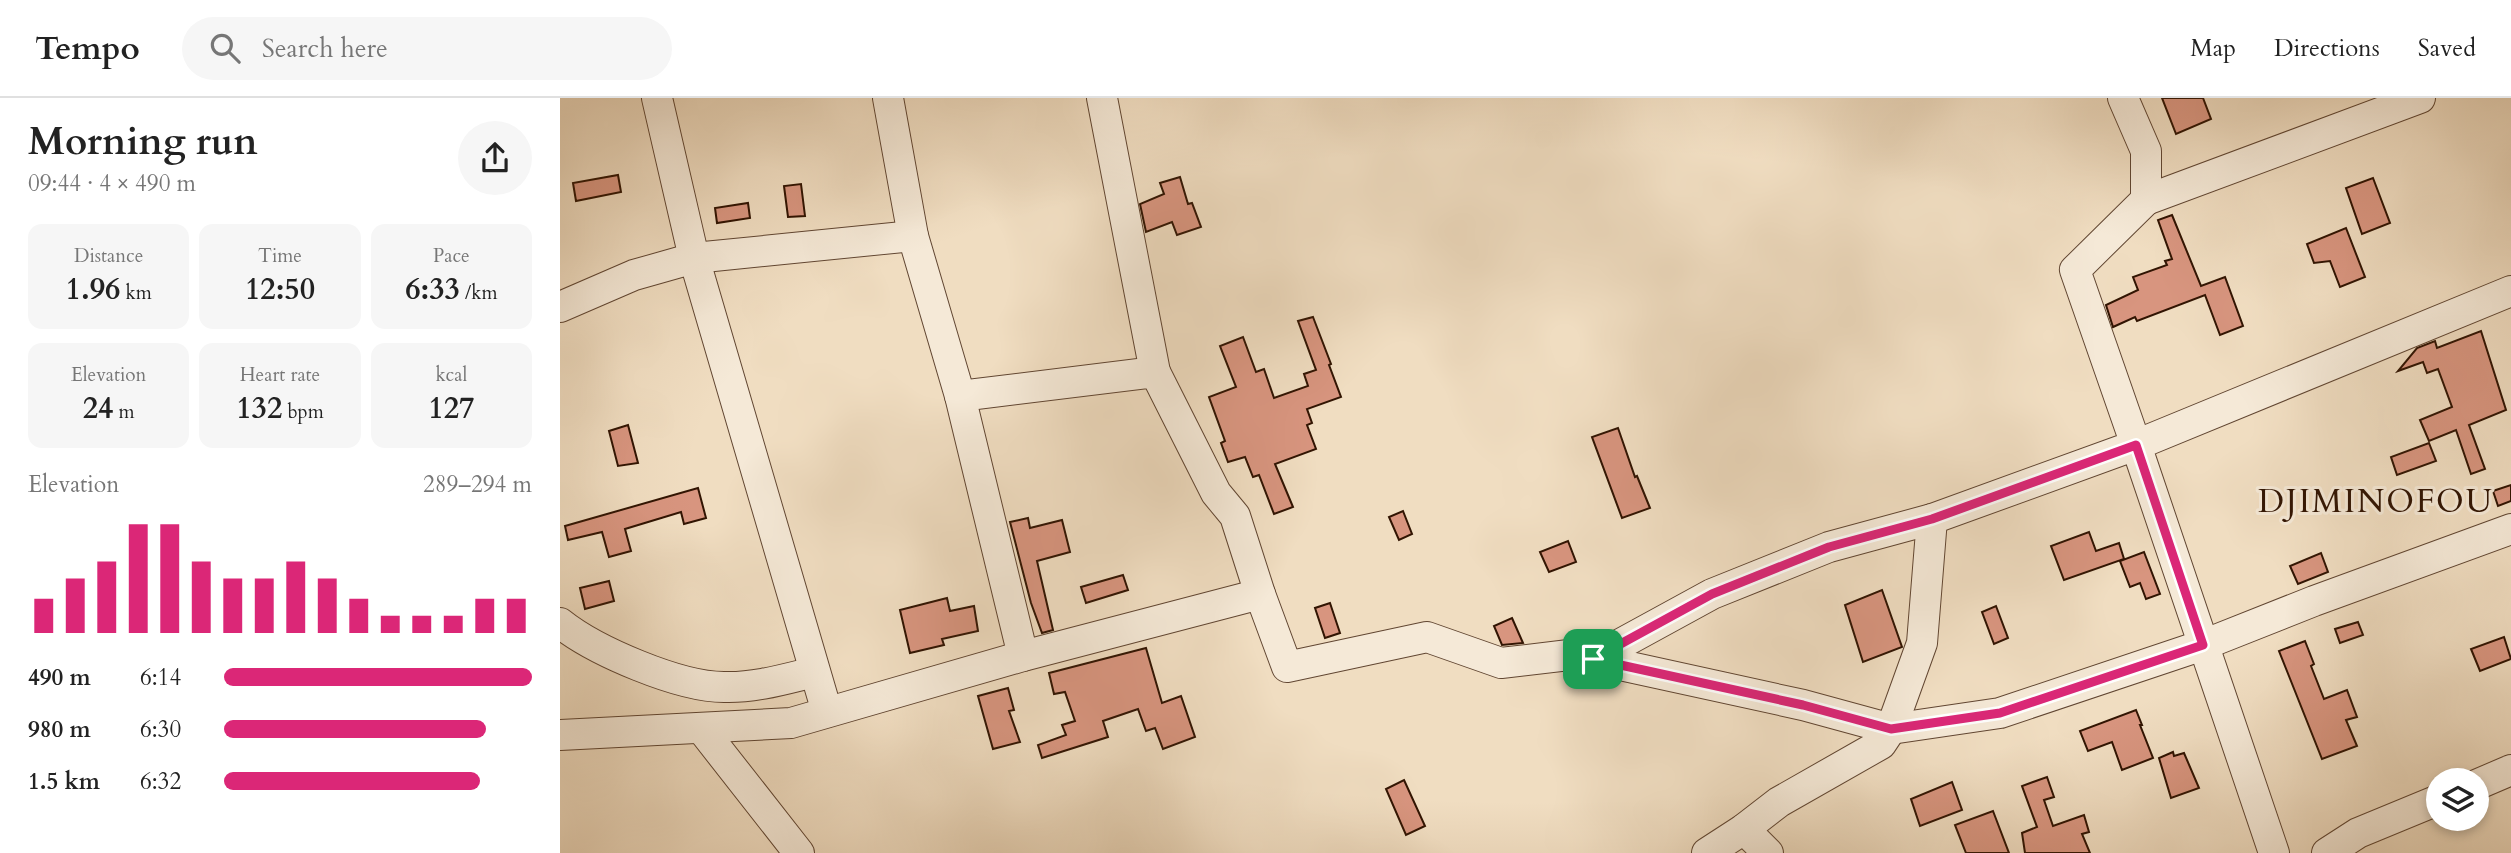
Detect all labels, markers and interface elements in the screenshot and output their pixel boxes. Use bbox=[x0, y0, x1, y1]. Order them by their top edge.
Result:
search box bbox=[182, 17, 672, 80]
text: Tempo bbox=[35, 26, 140, 71]
icon: search bbox=[206, 29, 244, 67]
text: Search here bbox=[262, 31, 388, 66]
text: Map bbox=[2190, 32, 2236, 65]
text: Directions bbox=[2274, 32, 2380, 65]
text: Saved bbox=[2418, 32, 2476, 65]
text: Morning run bbox=[28, 116, 258, 168]
button: share bbox=[458, 121, 532, 195]
text: 09:44 · 4 × 490 m bbox=[28, 168, 196, 199]
text: Distance bbox=[74, 243, 143, 269]
text: Time bbox=[258, 243, 302, 269]
text: Pace bbox=[433, 243, 470, 269]
text: 1.96 bbox=[66, 269, 120, 310]
text: 12:50 bbox=[245, 269, 315, 310]
text: 6:33 bbox=[405, 269, 460, 310]
text: km bbox=[120, 280, 152, 306]
text: /km bbox=[460, 280, 497, 306]
text: Elevation bbox=[71, 362, 146, 388]
text: Heart rate bbox=[240, 362, 320, 388]
text: kcal bbox=[435, 362, 467, 388]
text: 24 bbox=[83, 388, 113, 429]
text: 132 bbox=[236, 388, 282, 429]
text: 127 bbox=[428, 388, 474, 429]
text: m bbox=[113, 399, 135, 425]
text: bpm bbox=[282, 399, 324, 425]
text: Elevation bbox=[28, 469, 119, 500]
text: 289–294 m bbox=[423, 469, 532, 500]
district label: DJIMINOFOU bbox=[2258, 480, 2494, 524]
pin bbox=[1563, 629, 1623, 689]
icon: arrive bbox=[1574, 640, 1612, 678]
text: 490 m bbox=[28, 662, 91, 693]
text: 6:14 bbox=[140, 662, 181, 693]
text: 980 m bbox=[28, 714, 91, 745]
text: 6:30 bbox=[140, 714, 181, 745]
text: 1.5 km bbox=[28, 766, 100, 797]
text: 6:32 bbox=[140, 766, 181, 797]
map controls bbox=[2426, 768, 2489, 831]
button: layers bbox=[2426, 768, 2489, 831]

